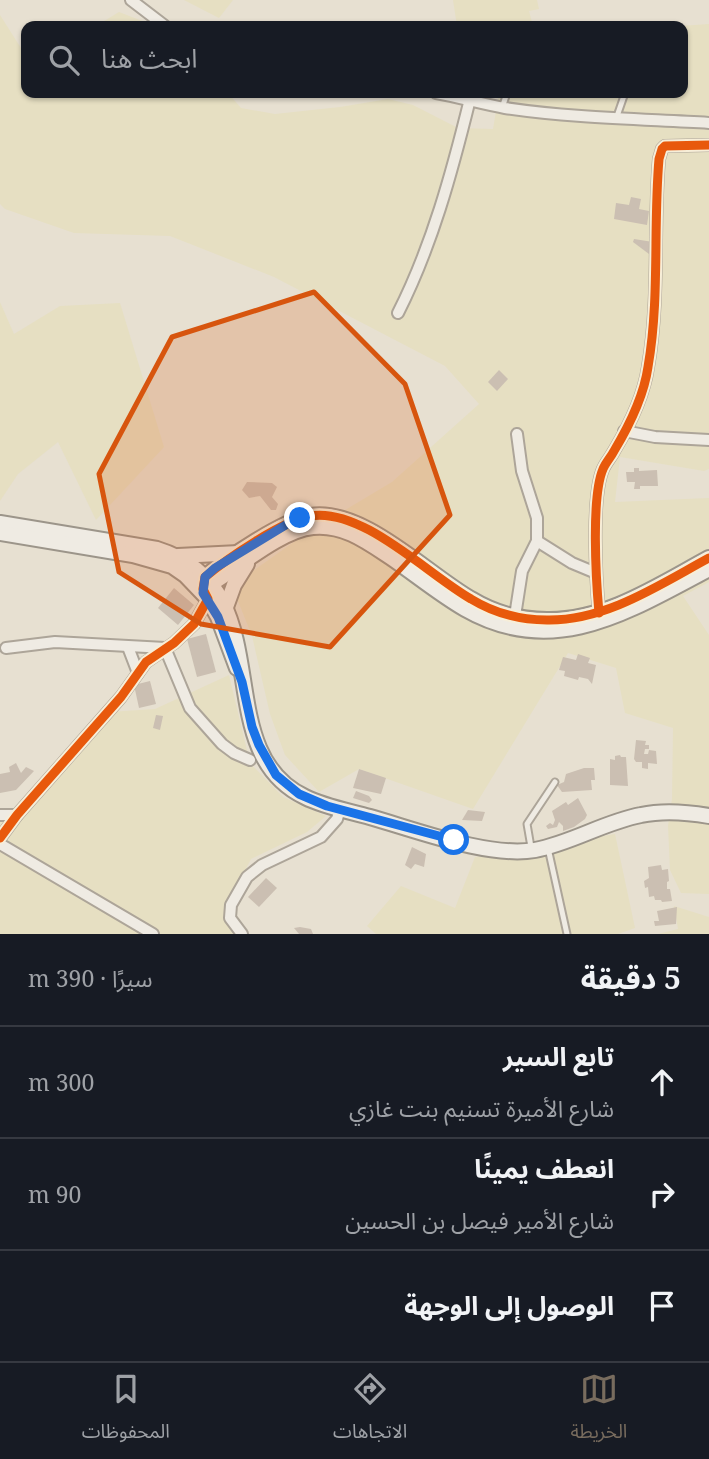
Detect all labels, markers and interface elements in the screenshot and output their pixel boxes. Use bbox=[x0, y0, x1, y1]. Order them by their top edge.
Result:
search box bbox=[21, 21, 688, 98]
text: ابحث هنا bbox=[101, 40, 197, 76]
icon: search bbox=[45, 41, 83, 79]
route end bbox=[284, 502, 315, 533]
route start bbox=[438, 824, 469, 855]
text: 5 دقيقة bbox=[581, 957, 681, 998]
text: سيرًا · 390 m bbox=[28, 962, 153, 994]
text: تابع السير bbox=[503, 1038, 614, 1074]
icon: ahead bbox=[643, 1063, 681, 1101]
text: 300 m bbox=[28, 1066, 94, 1098]
text: شارع الأميرة تسنيم بنت غازي bbox=[349, 1092, 614, 1124]
text: انعطف يمينًا bbox=[474, 1150, 614, 1186]
icon: right bbox=[643, 1175, 681, 1213]
text: 90 m bbox=[28, 1178, 81, 1210]
text: شارع الأمير فيصل بن الحسين bbox=[345, 1204, 614, 1236]
text: الوصول إلى الوجهة bbox=[404, 1287, 614, 1323]
icon: arrive bbox=[643, 1287, 681, 1325]
tab: المحفوظات bbox=[82, 1370, 170, 1452]
tab: الاتجاهات bbox=[333, 1370, 407, 1452]
tab: الخريطة bbox=[570, 1370, 627, 1452]

